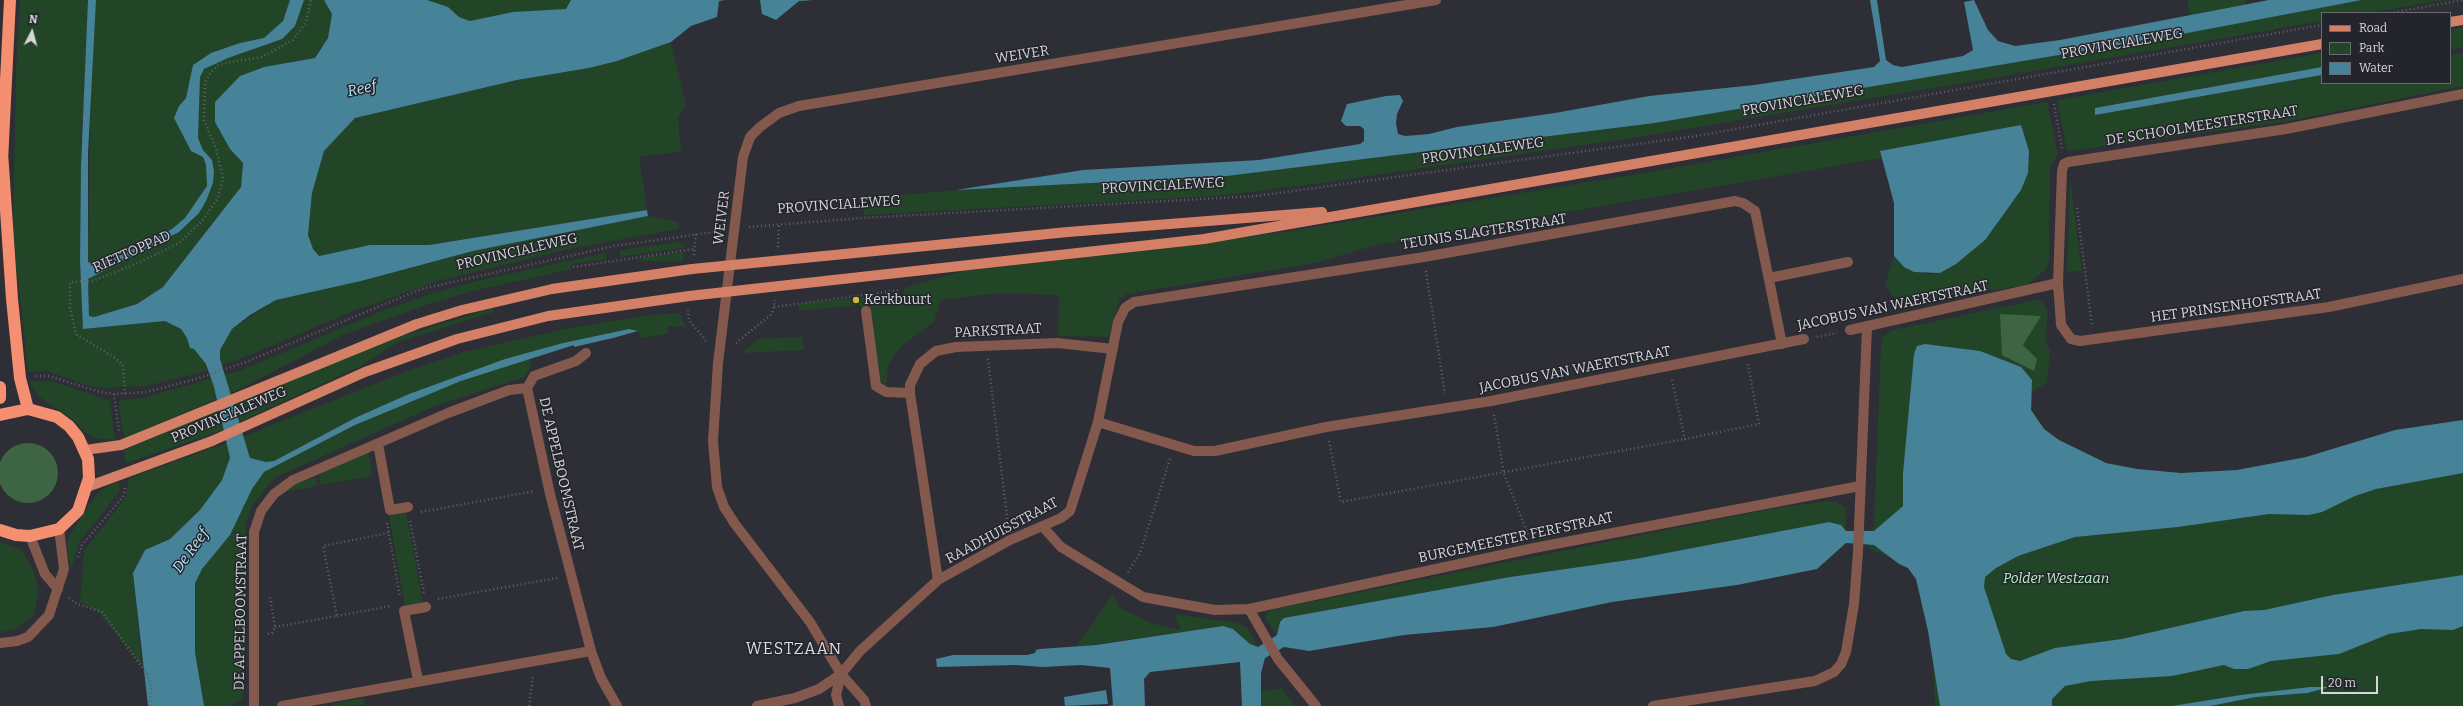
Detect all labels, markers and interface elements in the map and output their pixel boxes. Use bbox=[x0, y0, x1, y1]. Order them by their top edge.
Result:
north arrow bbox=[12, 12, 52, 52]
legend bbox=[2321, 12, 2451, 84]
text: N bbox=[28, 13, 38, 26]
text: Road bbox=[2359, 21, 2387, 35]
street label: PROVINCIALEWEG bbox=[2060, 25, 2184, 63]
text: Park bbox=[2359, 41, 2384, 55]
street label: WEIVER bbox=[994, 42, 1050, 68]
text: Water bbox=[2359, 61, 2393, 75]
water label: Reef bbox=[346, 77, 378, 101]
street label: PROVINCIALEWEG bbox=[1741, 82, 1865, 120]
street label: DE SCHOOLMEESTERSTRAAT bbox=[2105, 103, 2299, 149]
street label: PROVINCIALEWEG bbox=[1421, 134, 1545, 168]
street label: PROVINCIALEWEG bbox=[1101, 174, 1225, 198]
street label: WEIVER bbox=[710, 190, 734, 246]
street label: PROVINCIALEWEG bbox=[777, 192, 901, 218]
street label: TEUNIS SLAGTERSTRAAT bbox=[1400, 211, 1568, 253]
street label: RIETTOPPAD bbox=[90, 227, 174, 277]
street label: PROVINCIALEWEG bbox=[455, 230, 579, 274]
street label: JACOBUS VAN WAERTSTRAAT bbox=[1796, 278, 1990, 334]
street label: HET PRINSENHOFSTRAAT bbox=[2150, 286, 2322, 326]
place label: Kerkbuurt bbox=[864, 292, 931, 308]
marker: Kerkbuurt bbox=[851, 295, 861, 305]
street label: PARKSTRAAT bbox=[954, 320, 1042, 342]
street label: JACOBUS VAN WAERTSTRAAT bbox=[1478, 343, 1672, 397]
street label: PROVINCIALEWEG bbox=[169, 383, 289, 447]
street label: DE APPELBOOMSTRAAT bbox=[535, 396, 587, 552]
street label: RAADHUISSTRAAT bbox=[943, 494, 1061, 568]
street label: BURGEMEESTER FERFSTRAAT bbox=[1417, 509, 1615, 567]
water label: De Reef bbox=[169, 525, 213, 577]
street label: DE APPELBOOMSTRAAT bbox=[231, 533, 251, 691]
park label: Polder Westzaan bbox=[2003, 571, 2109, 587]
district label: WESTZAAN bbox=[746, 640, 842, 660]
scale bar bbox=[2323, 668, 2380, 694]
text: 20 m bbox=[2328, 676, 2356, 690]

